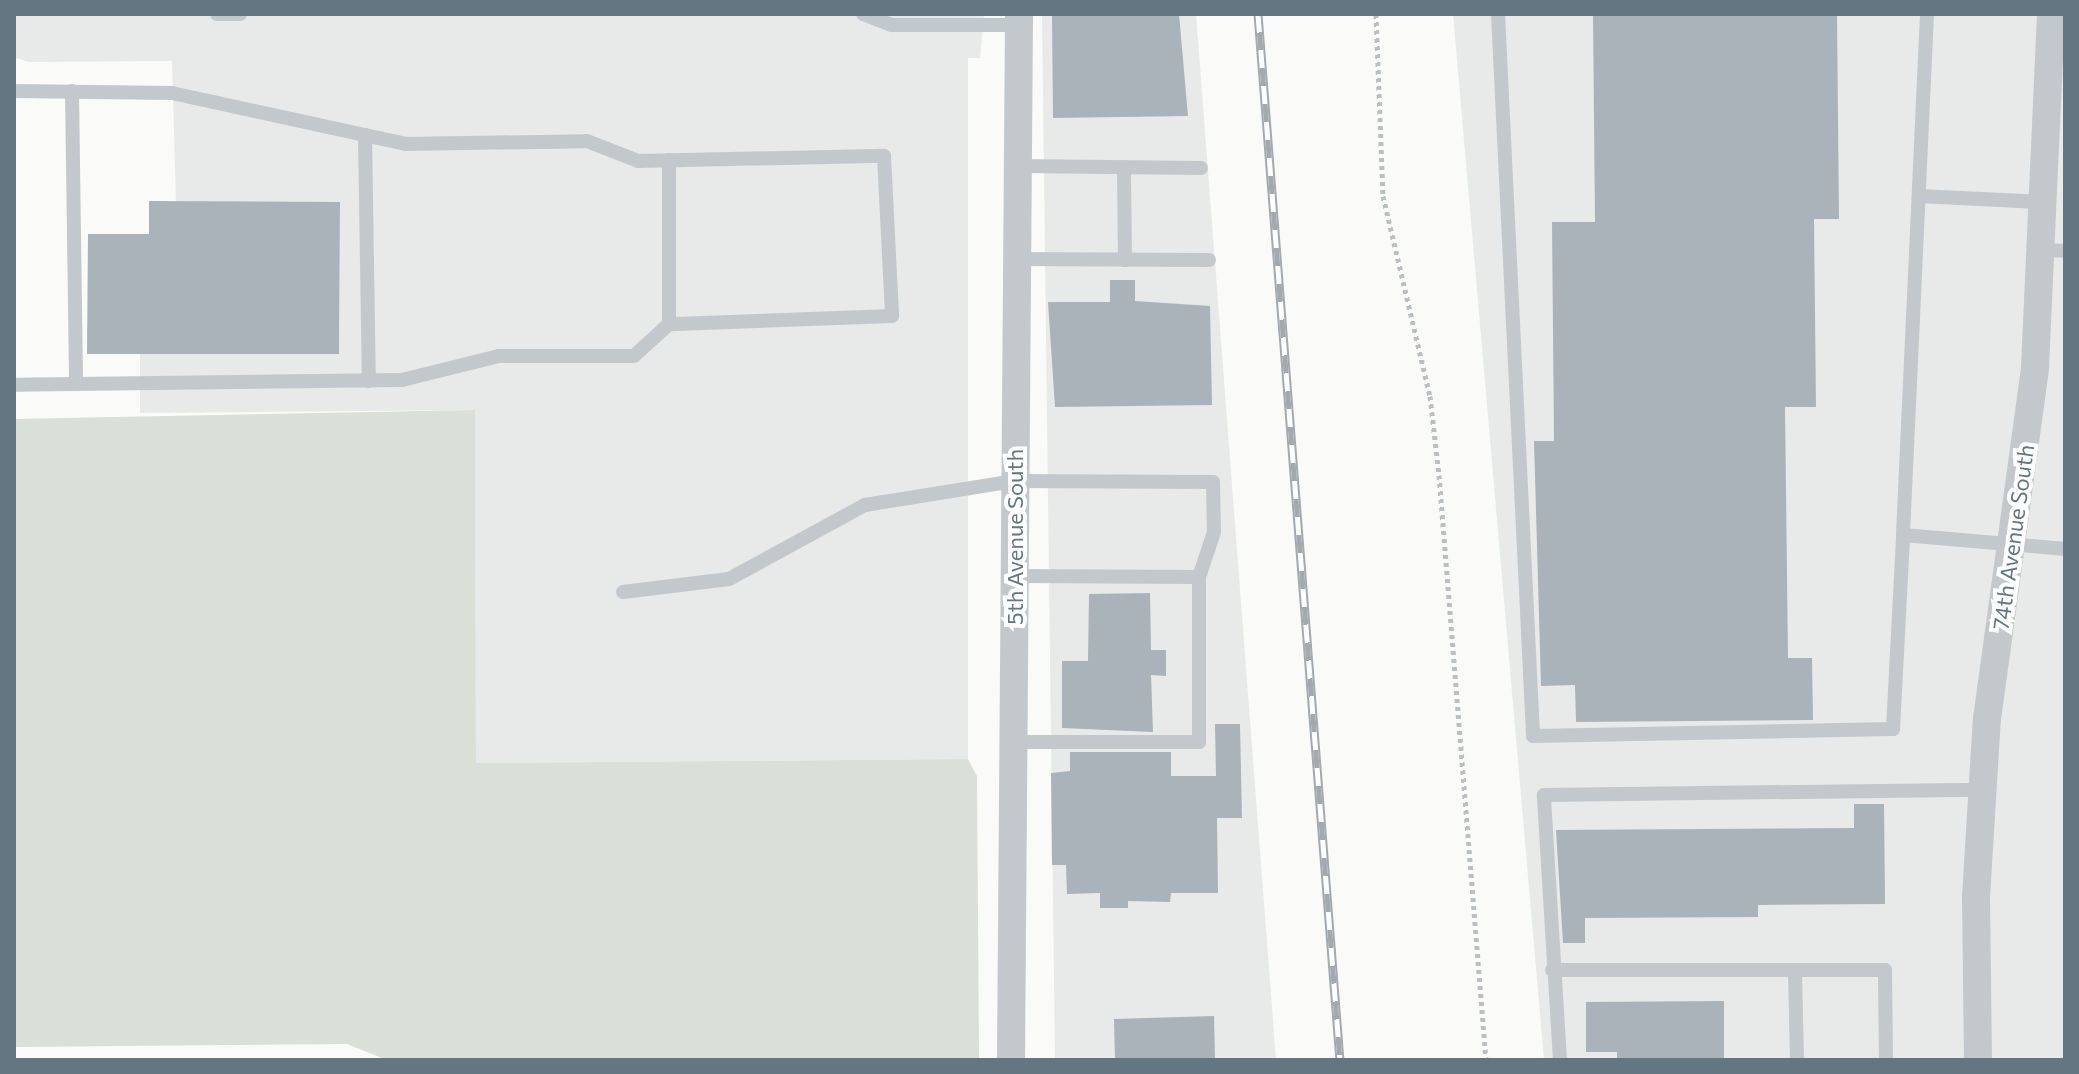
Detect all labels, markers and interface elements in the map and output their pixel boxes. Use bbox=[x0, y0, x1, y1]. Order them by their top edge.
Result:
street label: 74th Avenue South bbox=[1987, 443, 2039, 631]
street label: 5th Avenue South bbox=[1002, 449, 1028, 625]

